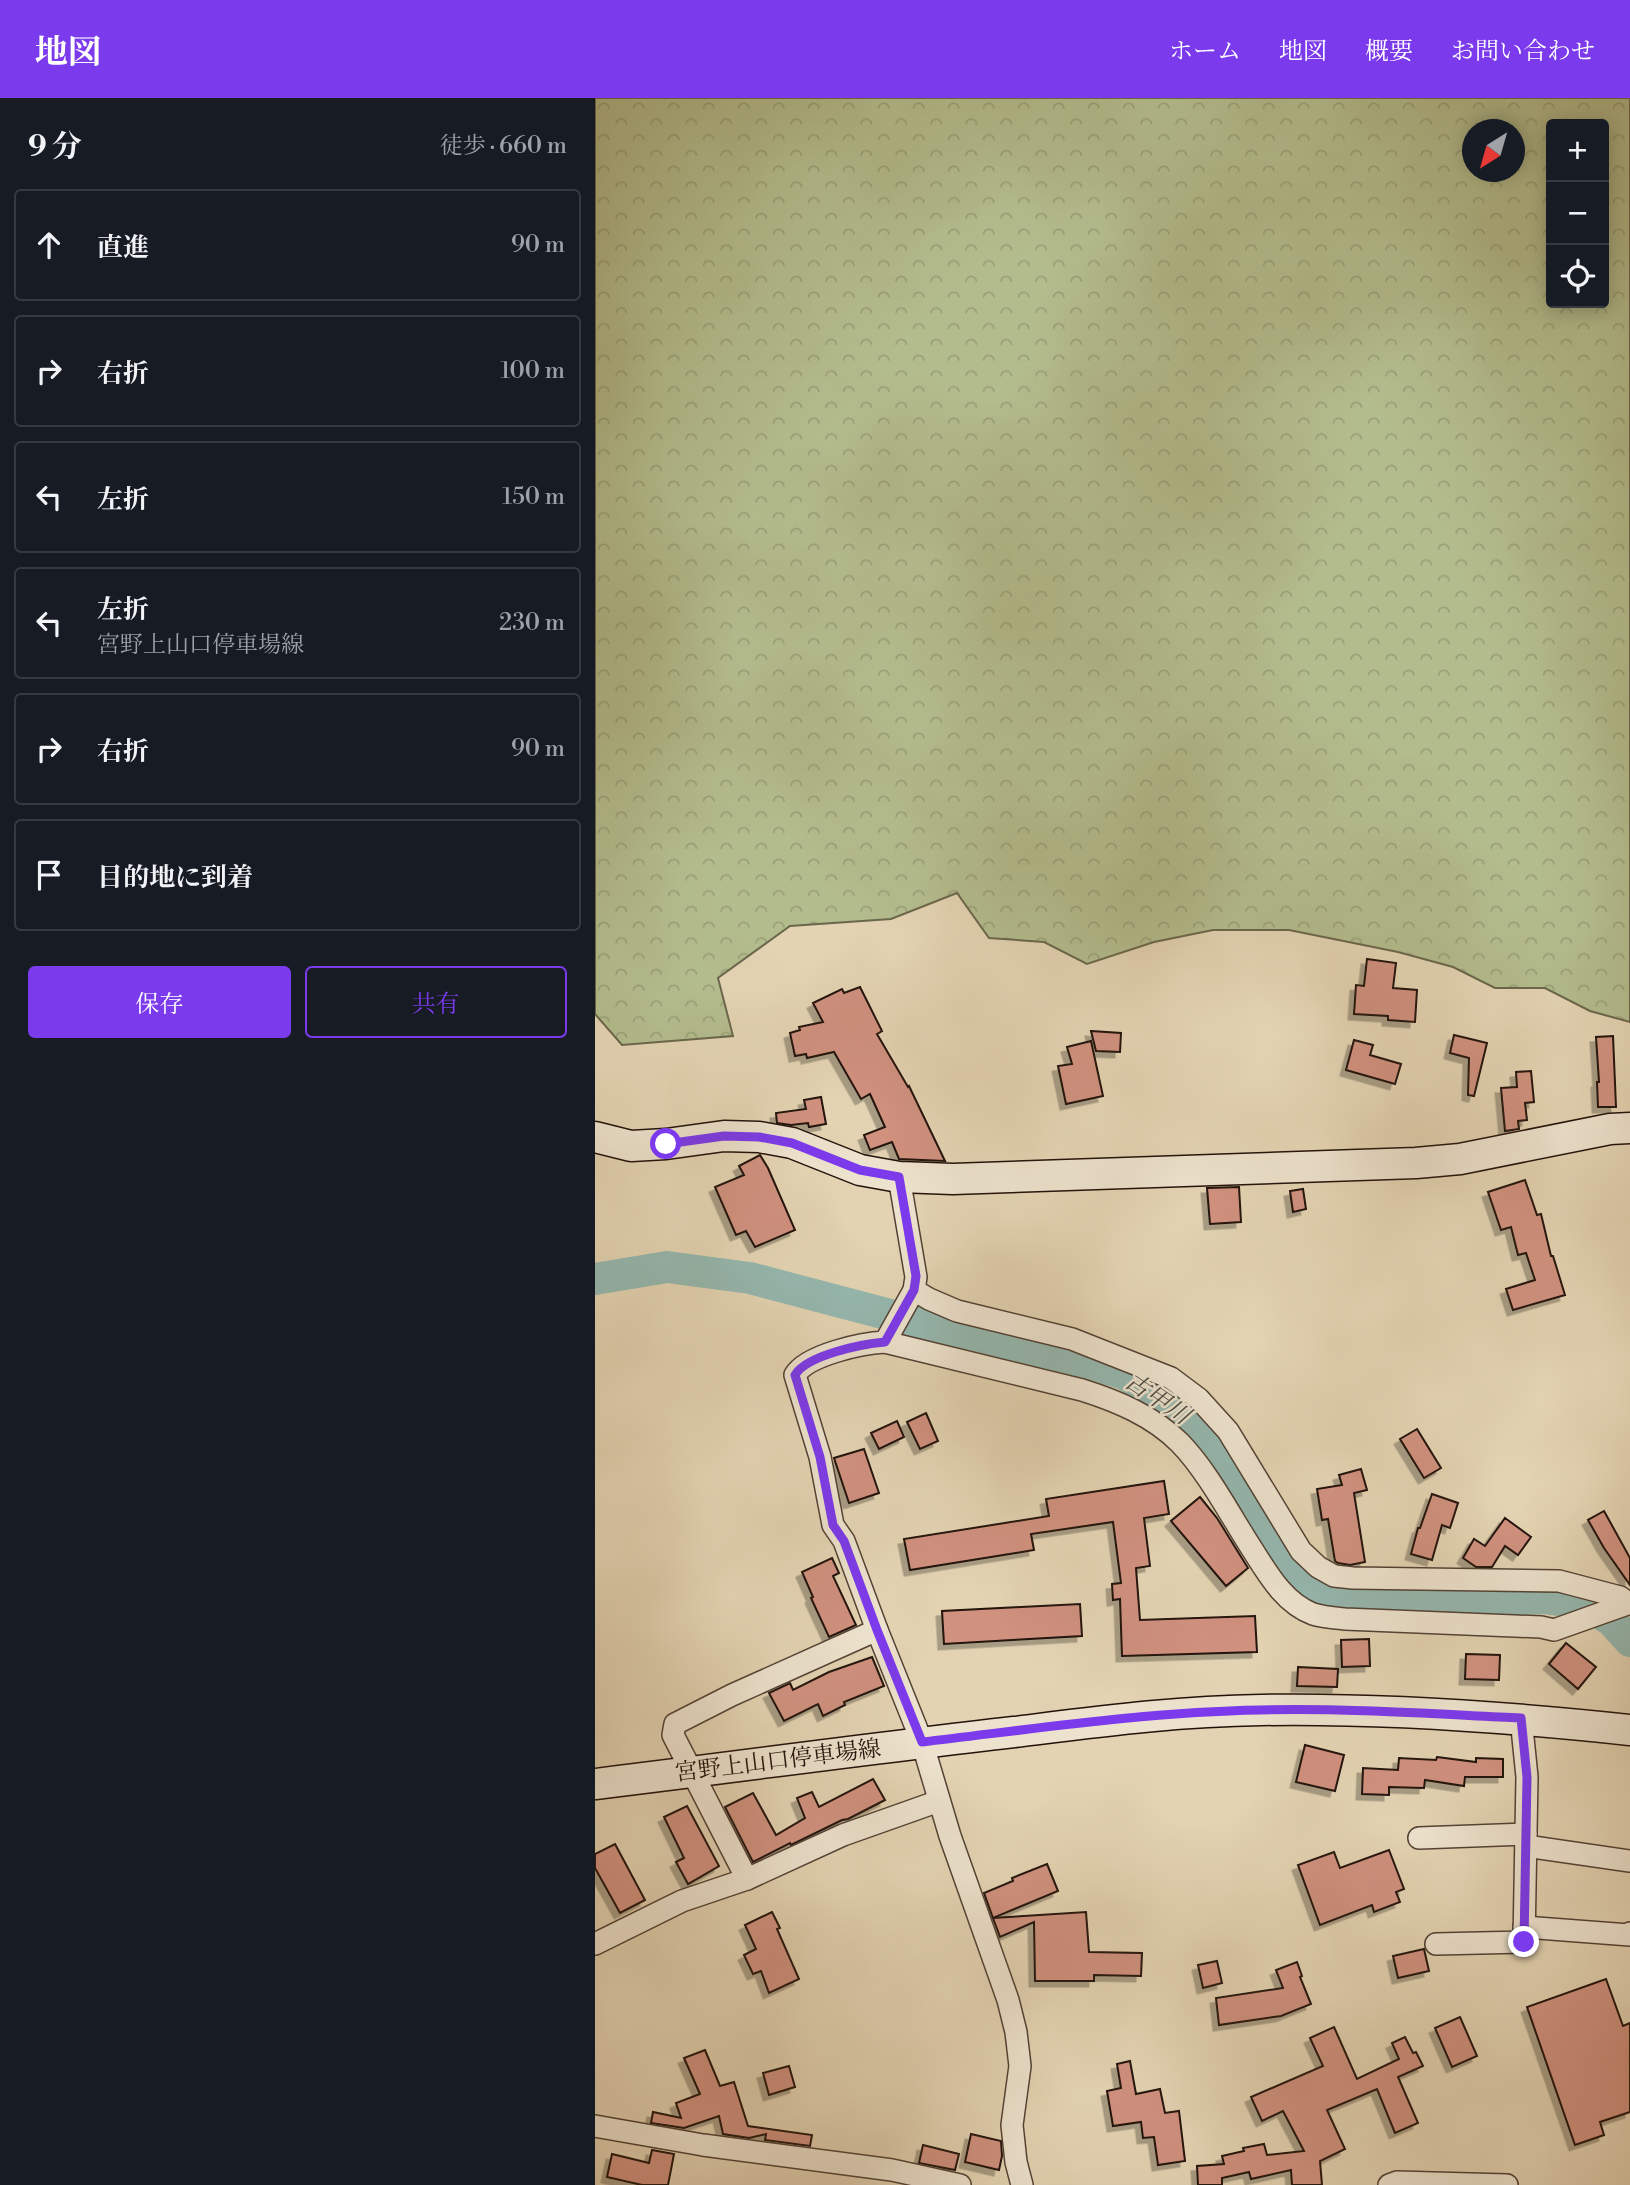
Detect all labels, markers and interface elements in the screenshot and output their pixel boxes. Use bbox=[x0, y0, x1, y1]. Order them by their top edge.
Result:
text: 地図 bbox=[35, 33, 101, 74]
text: ホーム bbox=[1169, 37, 1241, 67]
text: 地図 bbox=[1279, 37, 1327, 67]
text: 概要 bbox=[1365, 37, 1413, 67]
text: お問い合わせ bbox=[1451, 37, 1595, 67]
north arrow bbox=[1462, 119, 1525, 182]
map controls bbox=[1546, 119, 1609, 308]
button: + bbox=[1546, 119, 1609, 182]
text: 9 分 bbox=[28, 128, 82, 166]
text: 徒歩 · 660 m bbox=[440, 132, 567, 160]
button: − bbox=[1546, 182, 1609, 245]
icon: ahead bbox=[30, 226, 68, 264]
text: 90 m bbox=[511, 231, 565, 259]
text: 直進 bbox=[97, 232, 149, 264]
button: locate bbox=[1546, 245, 1609, 308]
icon: right bbox=[30, 352, 68, 390]
text: 100 m bbox=[500, 357, 565, 385]
text: 右折 bbox=[97, 358, 149, 390]
icon: left bbox=[30, 478, 68, 516]
text: 150 m bbox=[502, 483, 565, 511]
text: 左折 bbox=[97, 484, 149, 516]
text: 左折 bbox=[97, 594, 149, 626]
icon: left bbox=[30, 604, 68, 642]
text: 230 m bbox=[499, 609, 565, 637]
text: 宮野上山口停車場線 bbox=[97, 631, 304, 659]
icon: right bbox=[30, 730, 68, 768]
text: 90 m bbox=[511, 735, 565, 763]
text: 右折 bbox=[97, 736, 149, 768]
icon: arrive bbox=[30, 856, 68, 894]
text: 目的地に到着 bbox=[97, 862, 253, 894]
button: 保存 bbox=[28, 966, 291, 1038]
button: 共有 bbox=[305, 966, 567, 1038]
route start bbox=[650, 1128, 681, 1159]
water label: 古甲川 bbox=[1119, 1366, 1198, 1433]
street label: 宮野上山口停車場線 bbox=[674, 1734, 882, 1788]
route end bbox=[1508, 1926, 1539, 1957]

